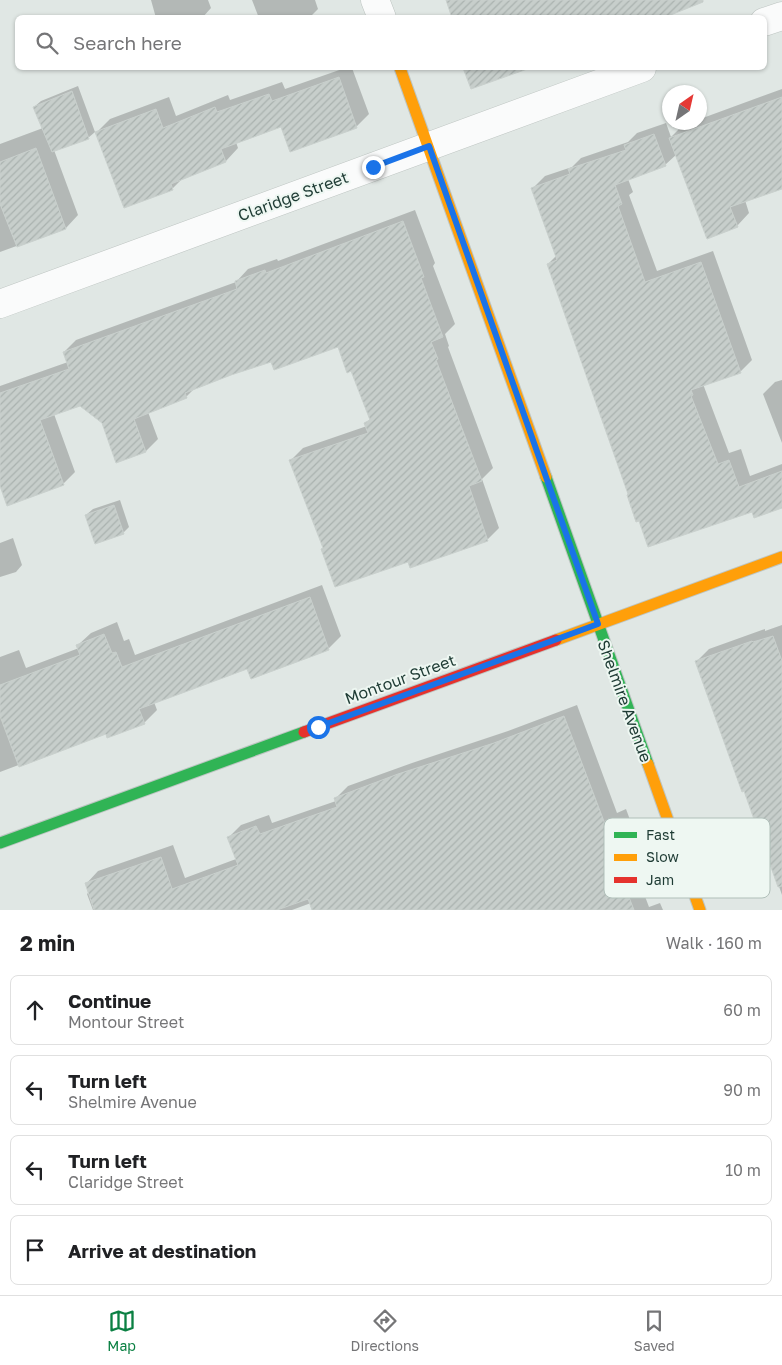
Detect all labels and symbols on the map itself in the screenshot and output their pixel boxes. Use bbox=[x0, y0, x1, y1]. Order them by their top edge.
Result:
north arrow bbox=[662, 85, 707, 130]
route end bbox=[362, 156, 385, 179]
street label: Claridge Street bbox=[235, 167, 351, 225]
street label: Shelmire Avenue bbox=[594, 637, 656, 765]
street label: Montour Street bbox=[342, 650, 458, 708]
route start bbox=[307, 716, 330, 739]
legend bbox=[604, 818, 770, 898]
text: Fast bbox=[646, 826, 675, 843]
text: Slow bbox=[646, 848, 679, 865]
text: Jam bbox=[646, 871, 674, 888]

